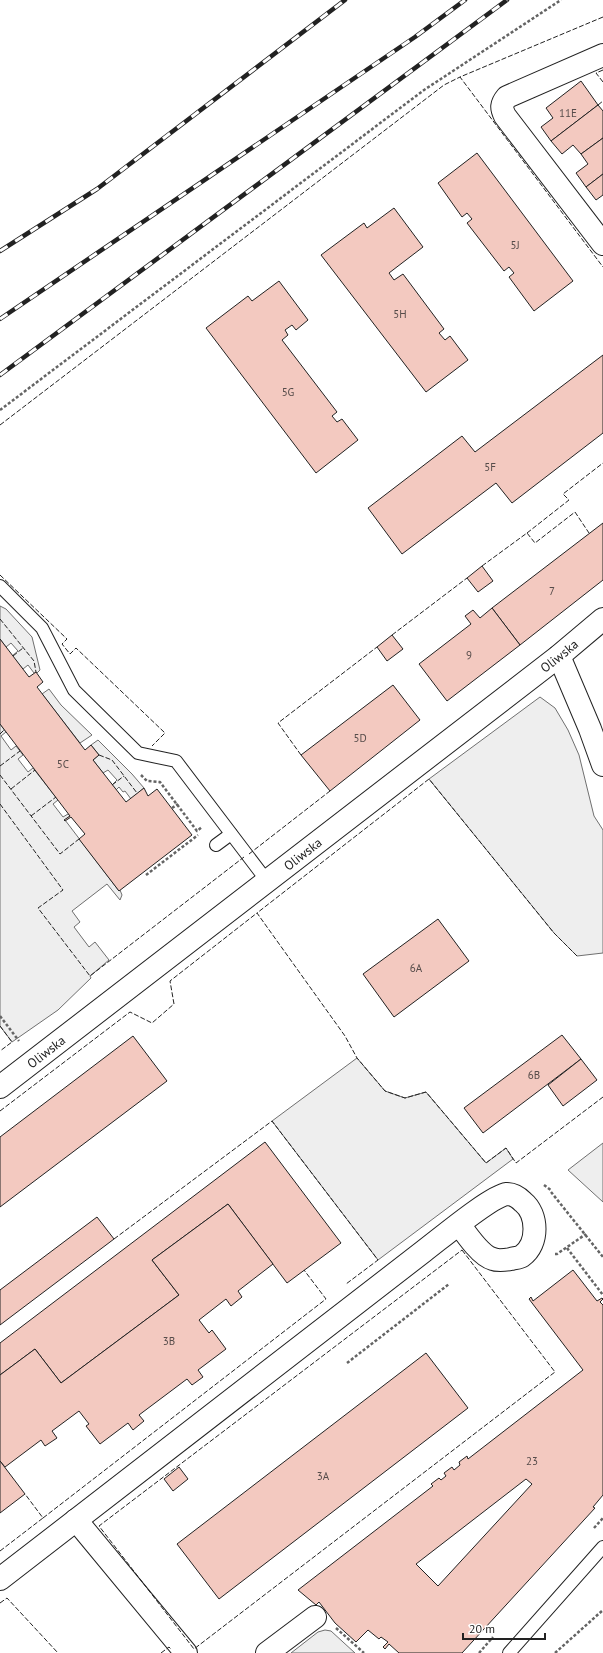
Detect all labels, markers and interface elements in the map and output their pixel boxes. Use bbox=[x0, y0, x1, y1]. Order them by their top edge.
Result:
house number: 11E bbox=[559, 106, 577, 120]
house number: 5J bbox=[510, 238, 520, 252]
house number: 5H bbox=[393, 307, 407, 321]
house number: 5G bbox=[282, 385, 295, 399]
house number: 5F bbox=[484, 460, 496, 474]
house number: 7 bbox=[549, 584, 555, 598]
street label: Oliwska bbox=[537, 636, 582, 676]
house number: 9 bbox=[466, 648, 472, 662]
house number: 5D bbox=[353, 731, 367, 745]
house number: 5C bbox=[57, 757, 69, 771]
street label: Oliwska bbox=[280, 834, 325, 874]
house number: 6A bbox=[410, 961, 423, 975]
street label: Oliwska bbox=[24, 1032, 69, 1072]
house number: 6B bbox=[528, 1068, 540, 1082]
house number: 3B bbox=[163, 1334, 175, 1348]
house number: 23 bbox=[526, 1454, 538, 1468]
house number: 3A bbox=[317, 1469, 330, 1483]
scale bar bbox=[463, 1615, 545, 1641]
text: 20 m bbox=[469, 1621, 495, 1636]

